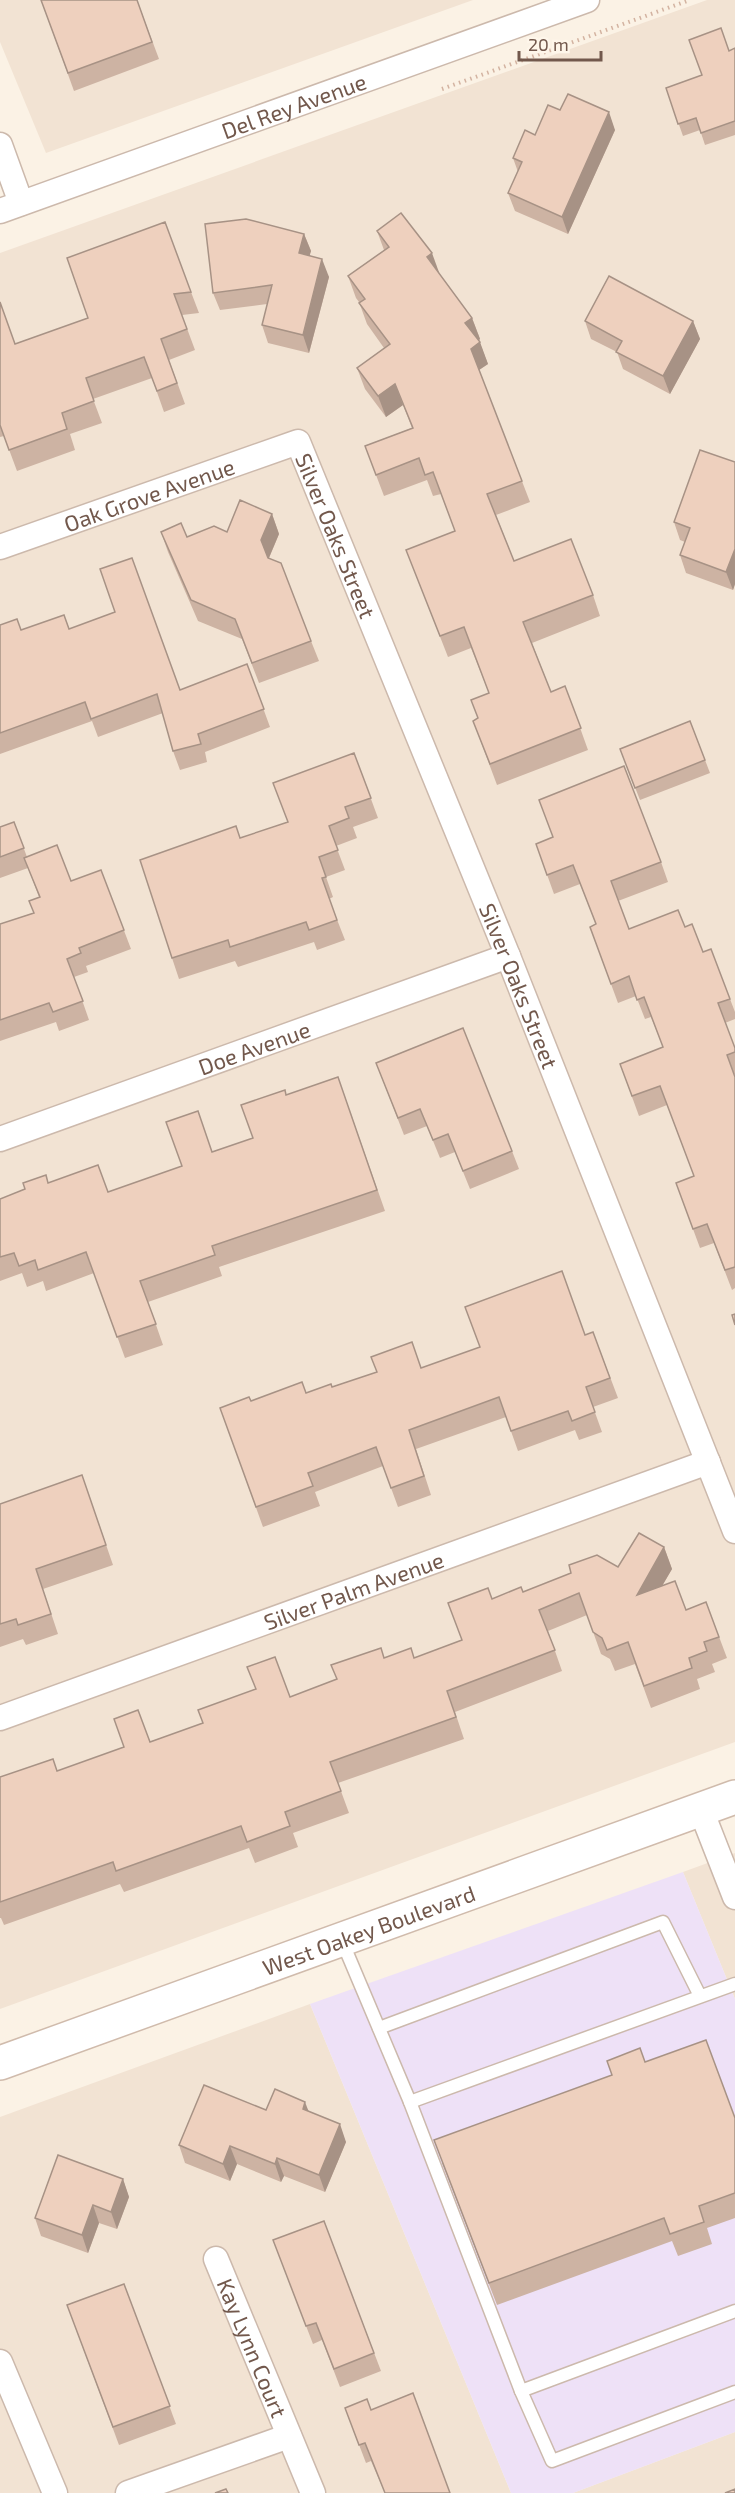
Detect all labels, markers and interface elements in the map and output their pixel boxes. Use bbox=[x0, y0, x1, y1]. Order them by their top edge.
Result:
scale bar bbox=[519, 24, 602, 62]
text: 20 m bbox=[528, 33, 569, 55]
street label: Del Rey Avenue bbox=[218, 68, 369, 143]
street label: Silver Oaks Street bbox=[291, 449, 381, 622]
street label: Oak Grove Avenue bbox=[60, 452, 238, 536]
street label: Silver Oaks Street bbox=[475, 899, 564, 1072]
street label: Doe Avenue bbox=[195, 1015, 314, 1080]
street label: Silver Palm Avenue bbox=[260, 1546, 447, 1635]
street label: West Oakey Boulevard bbox=[259, 1879, 478, 1980]
street label: Kay Lynn Court bbox=[212, 2274, 293, 2421]

